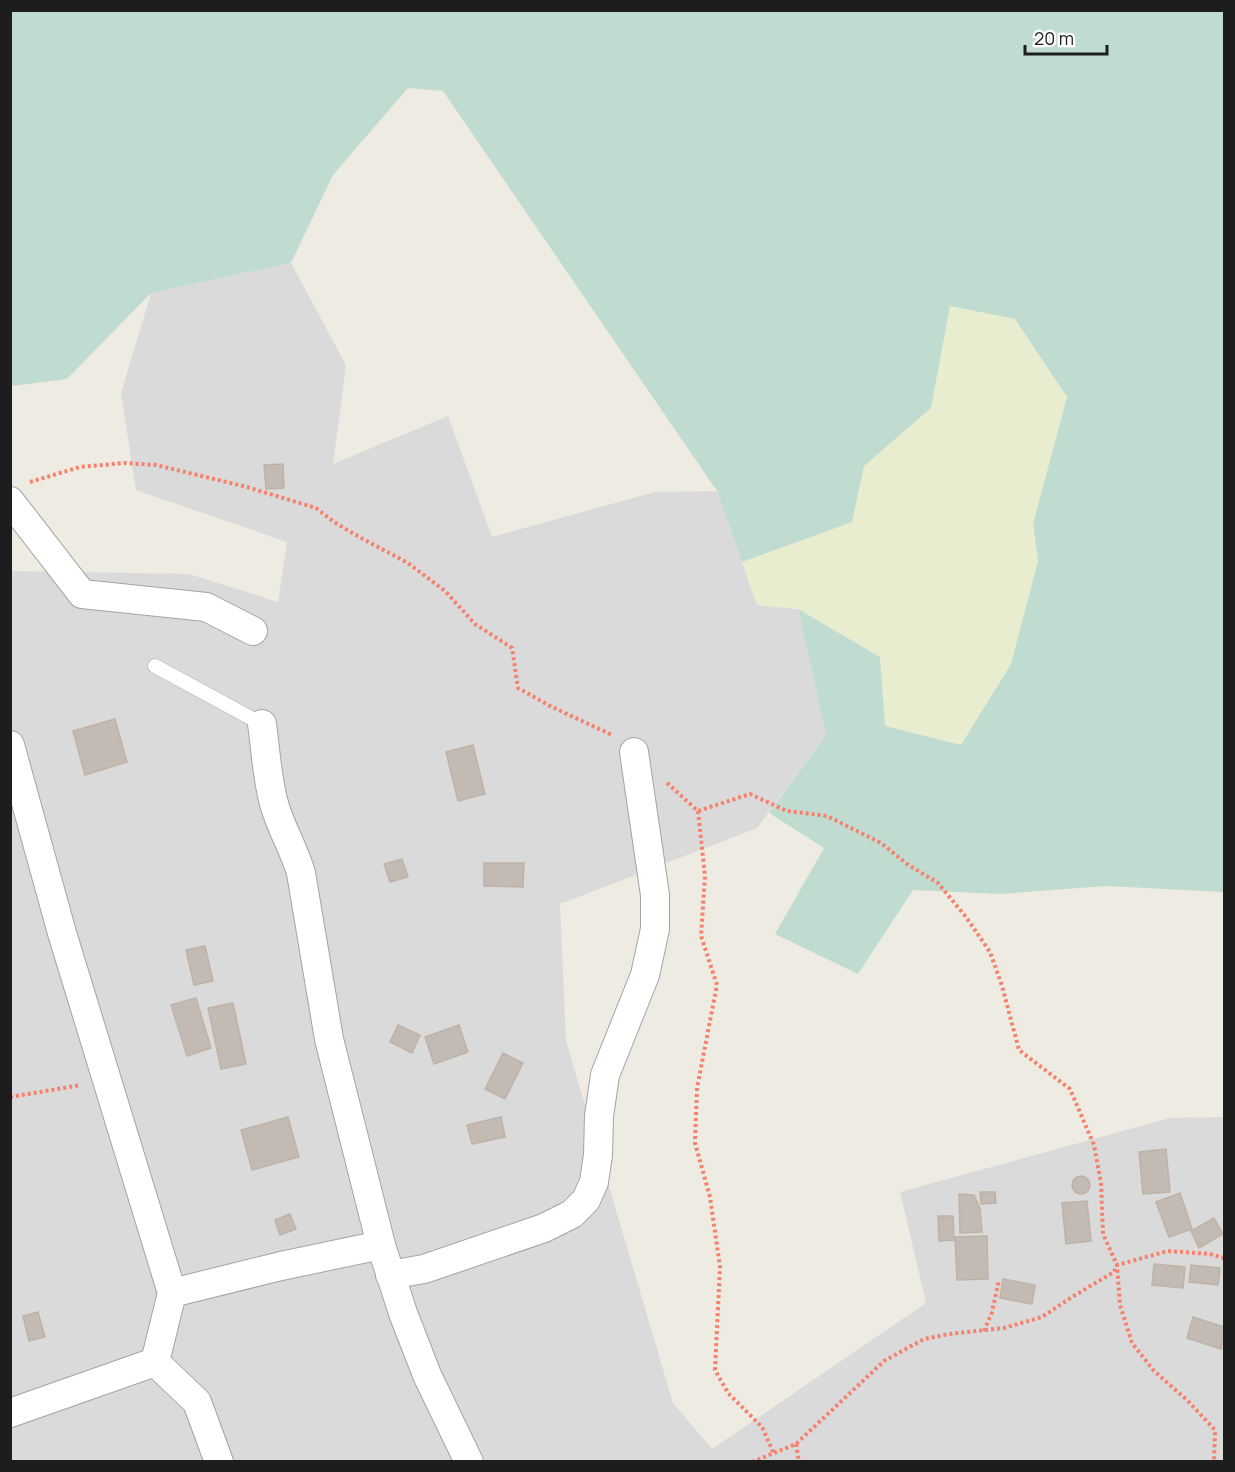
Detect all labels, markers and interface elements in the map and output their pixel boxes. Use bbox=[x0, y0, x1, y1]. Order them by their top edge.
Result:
scale bar bbox=[1025, 18, 1108, 56]
text: 20 m bbox=[1034, 26, 1074, 50]

